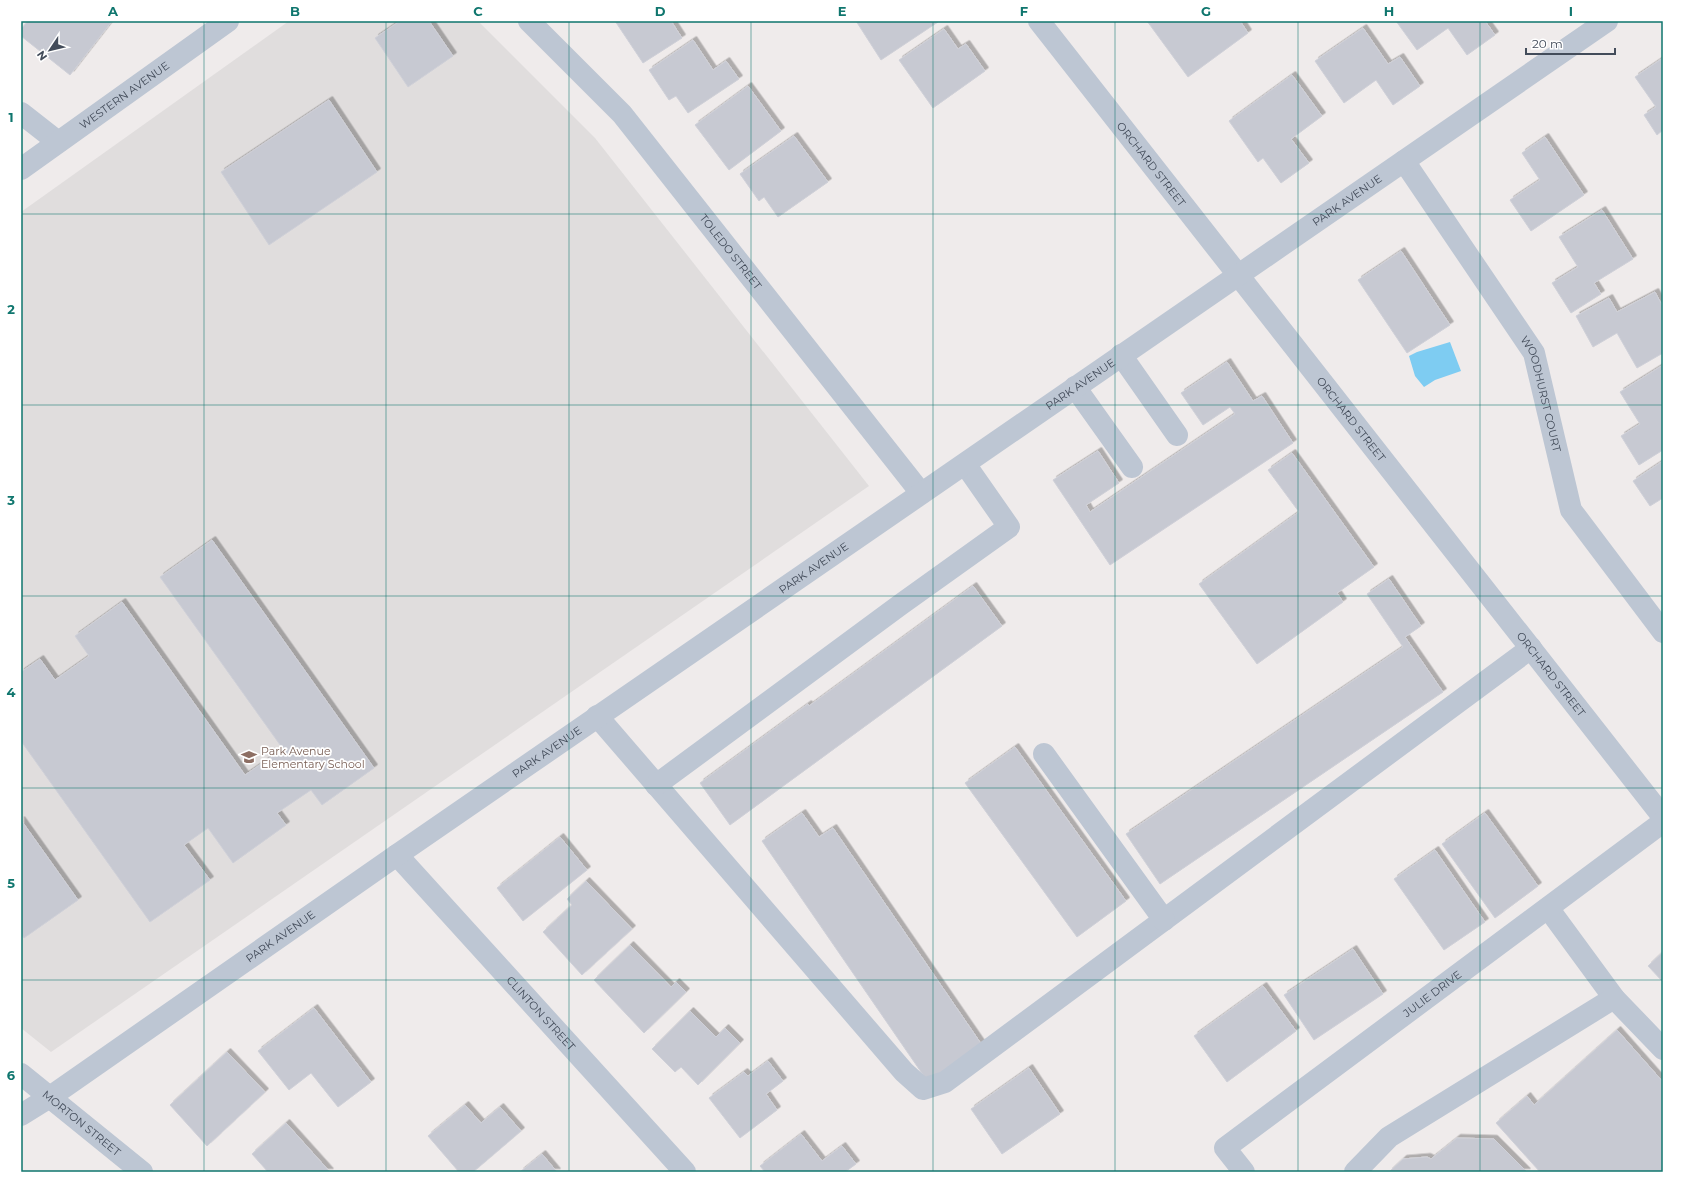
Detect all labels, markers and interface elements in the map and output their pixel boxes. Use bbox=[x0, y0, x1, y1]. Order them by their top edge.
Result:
text: A bbox=[107, 3, 119, 19]
text: B bbox=[290, 3, 300, 19]
text: C bbox=[473, 3, 483, 19]
text: D bbox=[655, 3, 666, 19]
text: E bbox=[838, 3, 847, 19]
text: F bbox=[1020, 3, 1028, 19]
text: G bbox=[1201, 3, 1211, 19]
text: H bbox=[1384, 3, 1394, 19]
text: I bbox=[1569, 3, 1573, 19]
north arrow bbox=[30, 30, 70, 70]
scale bar bbox=[1526, 30, 1615, 56]
text: 20 m bbox=[1532, 36, 1563, 51]
text: N bbox=[34, 48, 50, 63]
street label: WESTERN AVENUE bbox=[77, 58, 172, 132]
text: 1 bbox=[8, 109, 14, 125]
street label: ORCHARD STREET bbox=[1114, 119, 1189, 210]
street label: PARK AVENUE bbox=[1310, 171, 1384, 229]
street label: TOLEDO STREET bbox=[697, 211, 765, 293]
text: 2 bbox=[7, 301, 15, 317]
street label: WOODHURST COURT bbox=[1517, 333, 1564, 454]
street label: PARK AVENUE bbox=[1043, 355, 1118, 413]
street label: ORCHARD STREET bbox=[1314, 374, 1389, 465]
text: 3 bbox=[6, 492, 15, 508]
street label: PARK AVENUE bbox=[776, 539, 851, 597]
street label: ORCHARD STREET bbox=[1514, 629, 1589, 720]
text: 4 bbox=[7, 684, 16, 700]
street label: PARK AVENUE bbox=[509, 723, 584, 781]
place label: Park Avenue Elementary School bbox=[261, 744, 365, 771]
school or university icon: Park Avenue Elementary School bbox=[240, 748, 258, 766]
text: 5 bbox=[7, 875, 15, 891]
street label: PARK AVENUE bbox=[243, 907, 318, 965]
street label: JULIE DRIVE bbox=[1399, 967, 1464, 1021]
street label: CLINTON STREET bbox=[503, 973, 579, 1054]
text: 6 bbox=[7, 1067, 16, 1083]
street label: MORTON STREET bbox=[40, 1087, 124, 1159]

